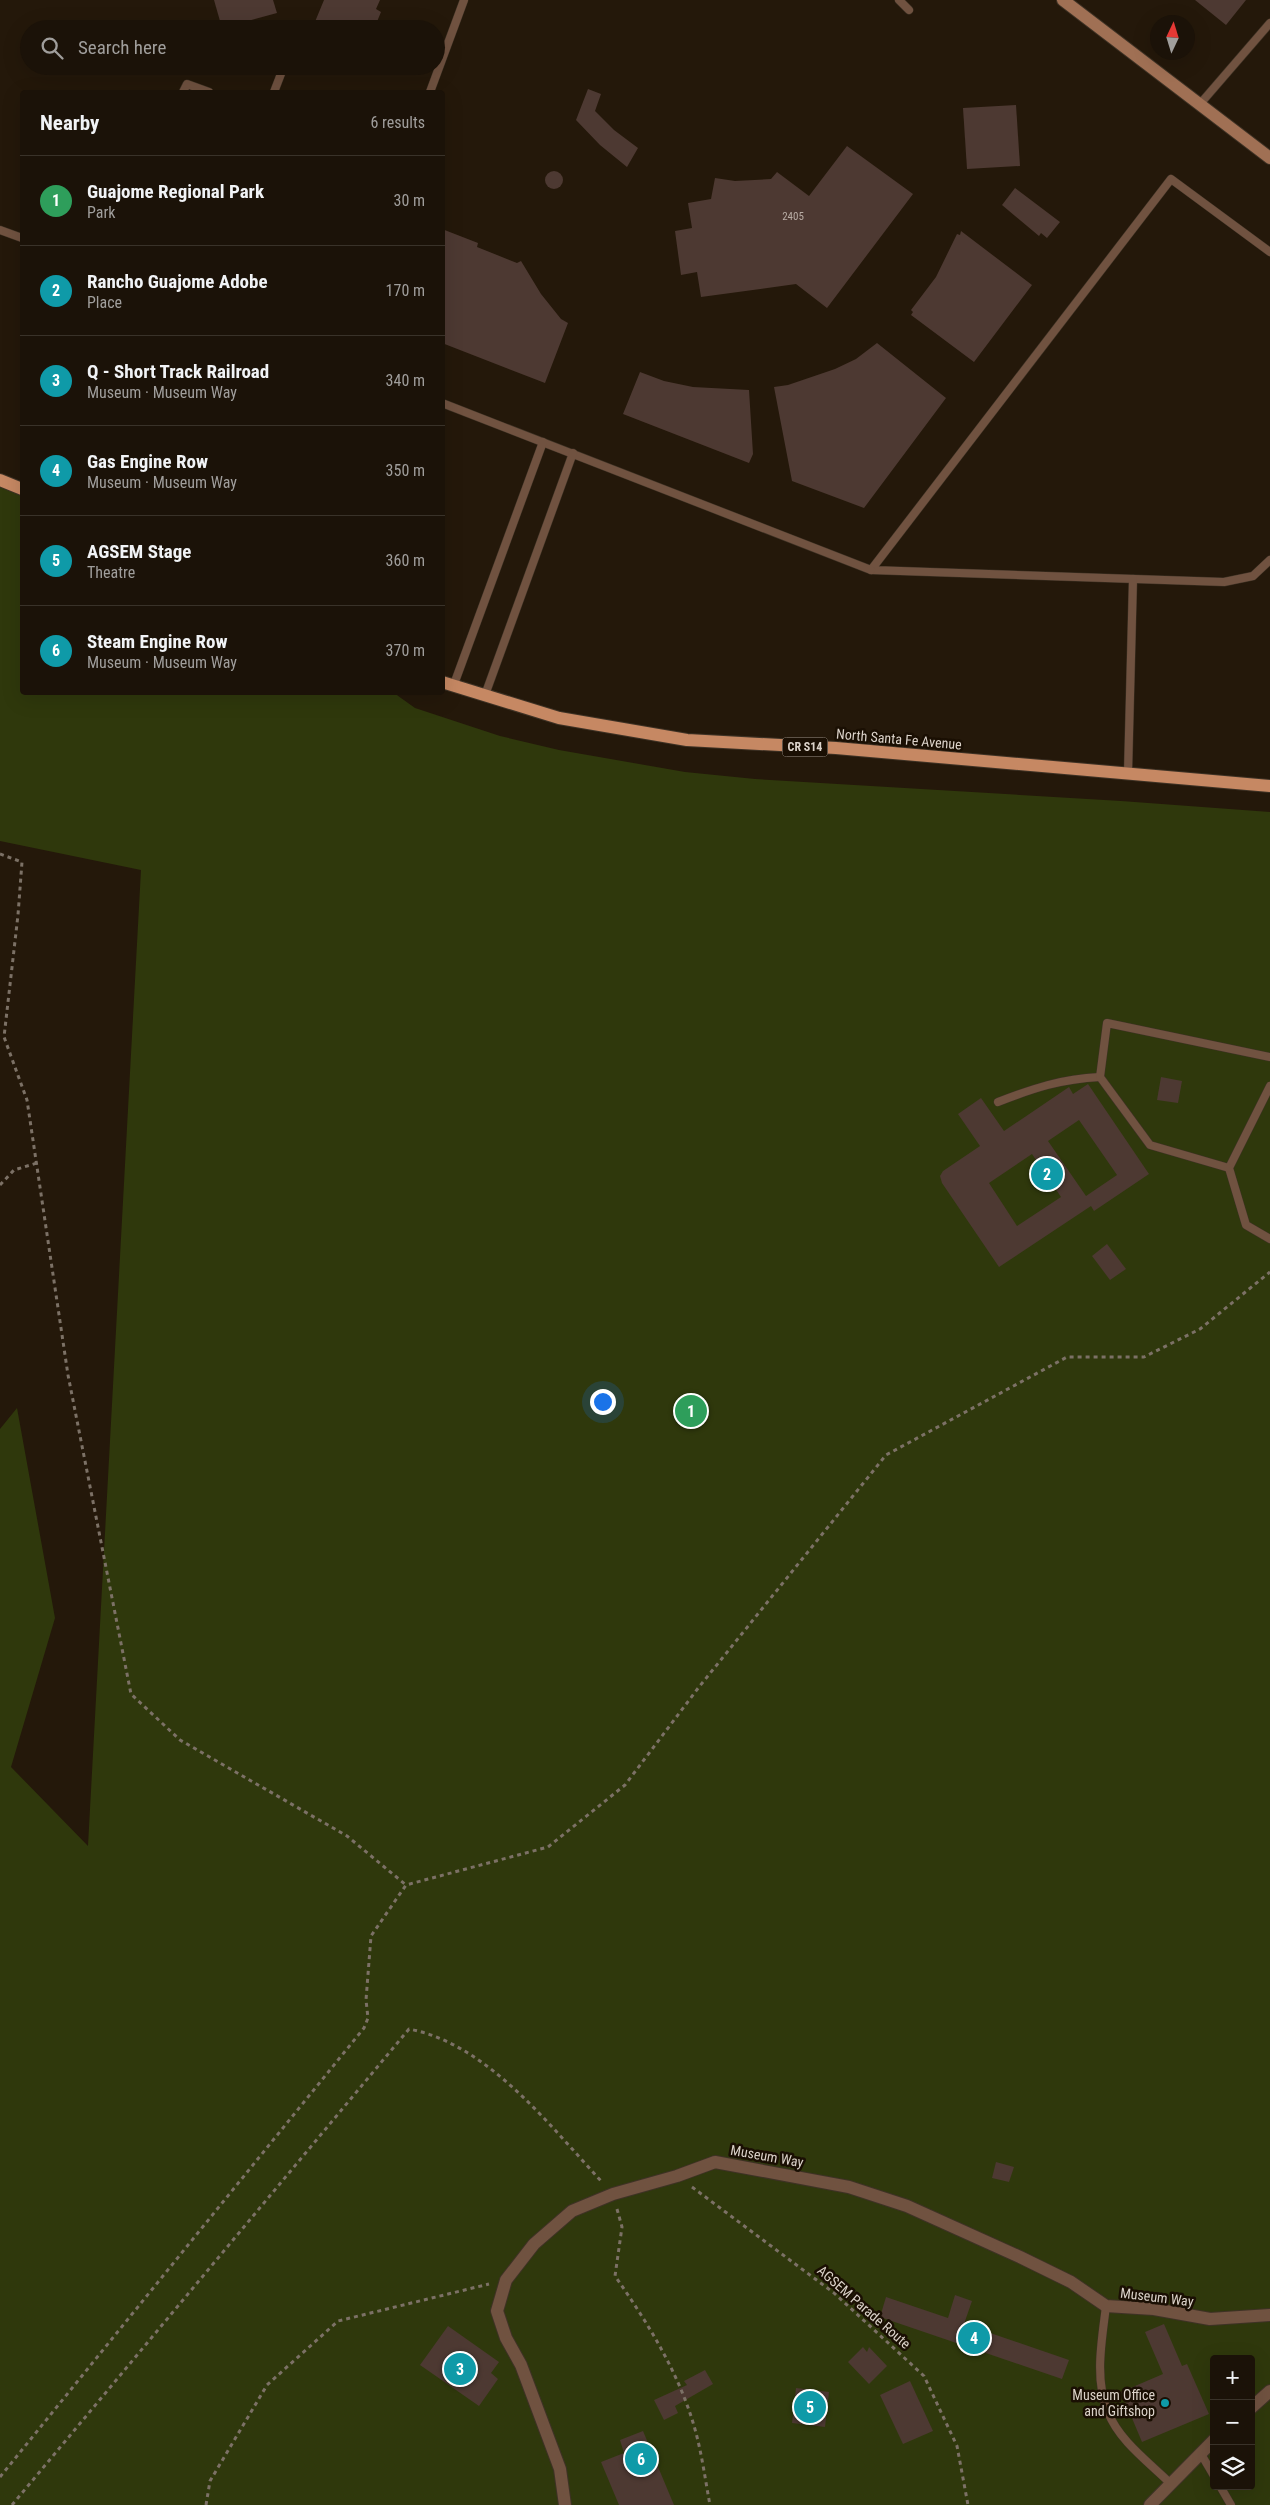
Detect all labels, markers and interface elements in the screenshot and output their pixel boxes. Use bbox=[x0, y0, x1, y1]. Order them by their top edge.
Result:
north arrow bbox=[1150, 15, 1195, 60]
search box bbox=[20, 20, 445, 75]
icon: search bbox=[38, 34, 66, 62]
text: Search here bbox=[78, 36, 166, 59]
text: Nearby bbox=[40, 111, 99, 135]
text: 6 results bbox=[370, 113, 425, 132]
text: Guajome Regional Park bbox=[87, 180, 264, 203]
text: 1 bbox=[52, 191, 60, 210]
text: 30 m bbox=[393, 191, 425, 210]
text: Park bbox=[87, 203, 116, 222]
house number: 2405 bbox=[782, 210, 804, 223]
text: Rancho Guajome Adobe bbox=[87, 270, 268, 293]
text: 2 bbox=[52, 281, 60, 300]
text: 170 m bbox=[386, 281, 425, 300]
text: Place bbox=[87, 293, 122, 312]
text: Q - Short Track Railroad bbox=[87, 360, 269, 383]
text: 3 bbox=[52, 371, 60, 390]
text: 340 m bbox=[386, 371, 425, 390]
text: Museum · Museum Way bbox=[87, 383, 237, 402]
text: Gas Engine Row bbox=[87, 450, 208, 473]
text: 4 bbox=[52, 461, 60, 480]
text: 350 m bbox=[386, 461, 425, 480]
text: Museum · Museum Way bbox=[87, 473, 237, 492]
text: AGSEM Stage bbox=[87, 540, 191, 563]
text: 5 bbox=[52, 551, 60, 570]
text: 360 m bbox=[386, 551, 425, 570]
text: Theatre bbox=[87, 563, 135, 582]
text: Steam Engine Row bbox=[87, 630, 227, 653]
text: 6 bbox=[52, 641, 60, 660]
text: 370 m bbox=[386, 641, 425, 660]
text: Museum · Museum Way bbox=[87, 653, 237, 672]
street label: North Santa Fe Avenue bbox=[836, 726, 963, 752]
road number: CR S14 bbox=[782, 738, 828, 756]
pin: 2 bbox=[1031, 1155, 1063, 1193]
your location bbox=[590, 1389, 616, 1415]
pin: 1 bbox=[675, 1392, 707, 1430]
street label: Museum Way bbox=[729, 2142, 805, 2170]
street label: AGSEM Parade Route bbox=[814, 2262, 914, 2352]
street label: Museum Way bbox=[1119, 2285, 1195, 2309]
pin: 4 bbox=[958, 2319, 990, 2357]
pin: 3 bbox=[444, 2350, 476, 2388]
map controls bbox=[1210, 2355, 1255, 2490]
button: + bbox=[1210, 2355, 1255, 2400]
place label: Museum Office and Giftshop bbox=[1072, 2387, 1155, 2419]
pin: 5 bbox=[794, 2388, 826, 2426]
marker: Museum Office and Giftshop bbox=[1159, 2397, 1171, 2409]
button: − bbox=[1210, 2400, 1255, 2445]
pin: 6 bbox=[625, 2440, 657, 2478]
button: layers bbox=[1210, 2445, 1255, 2490]

